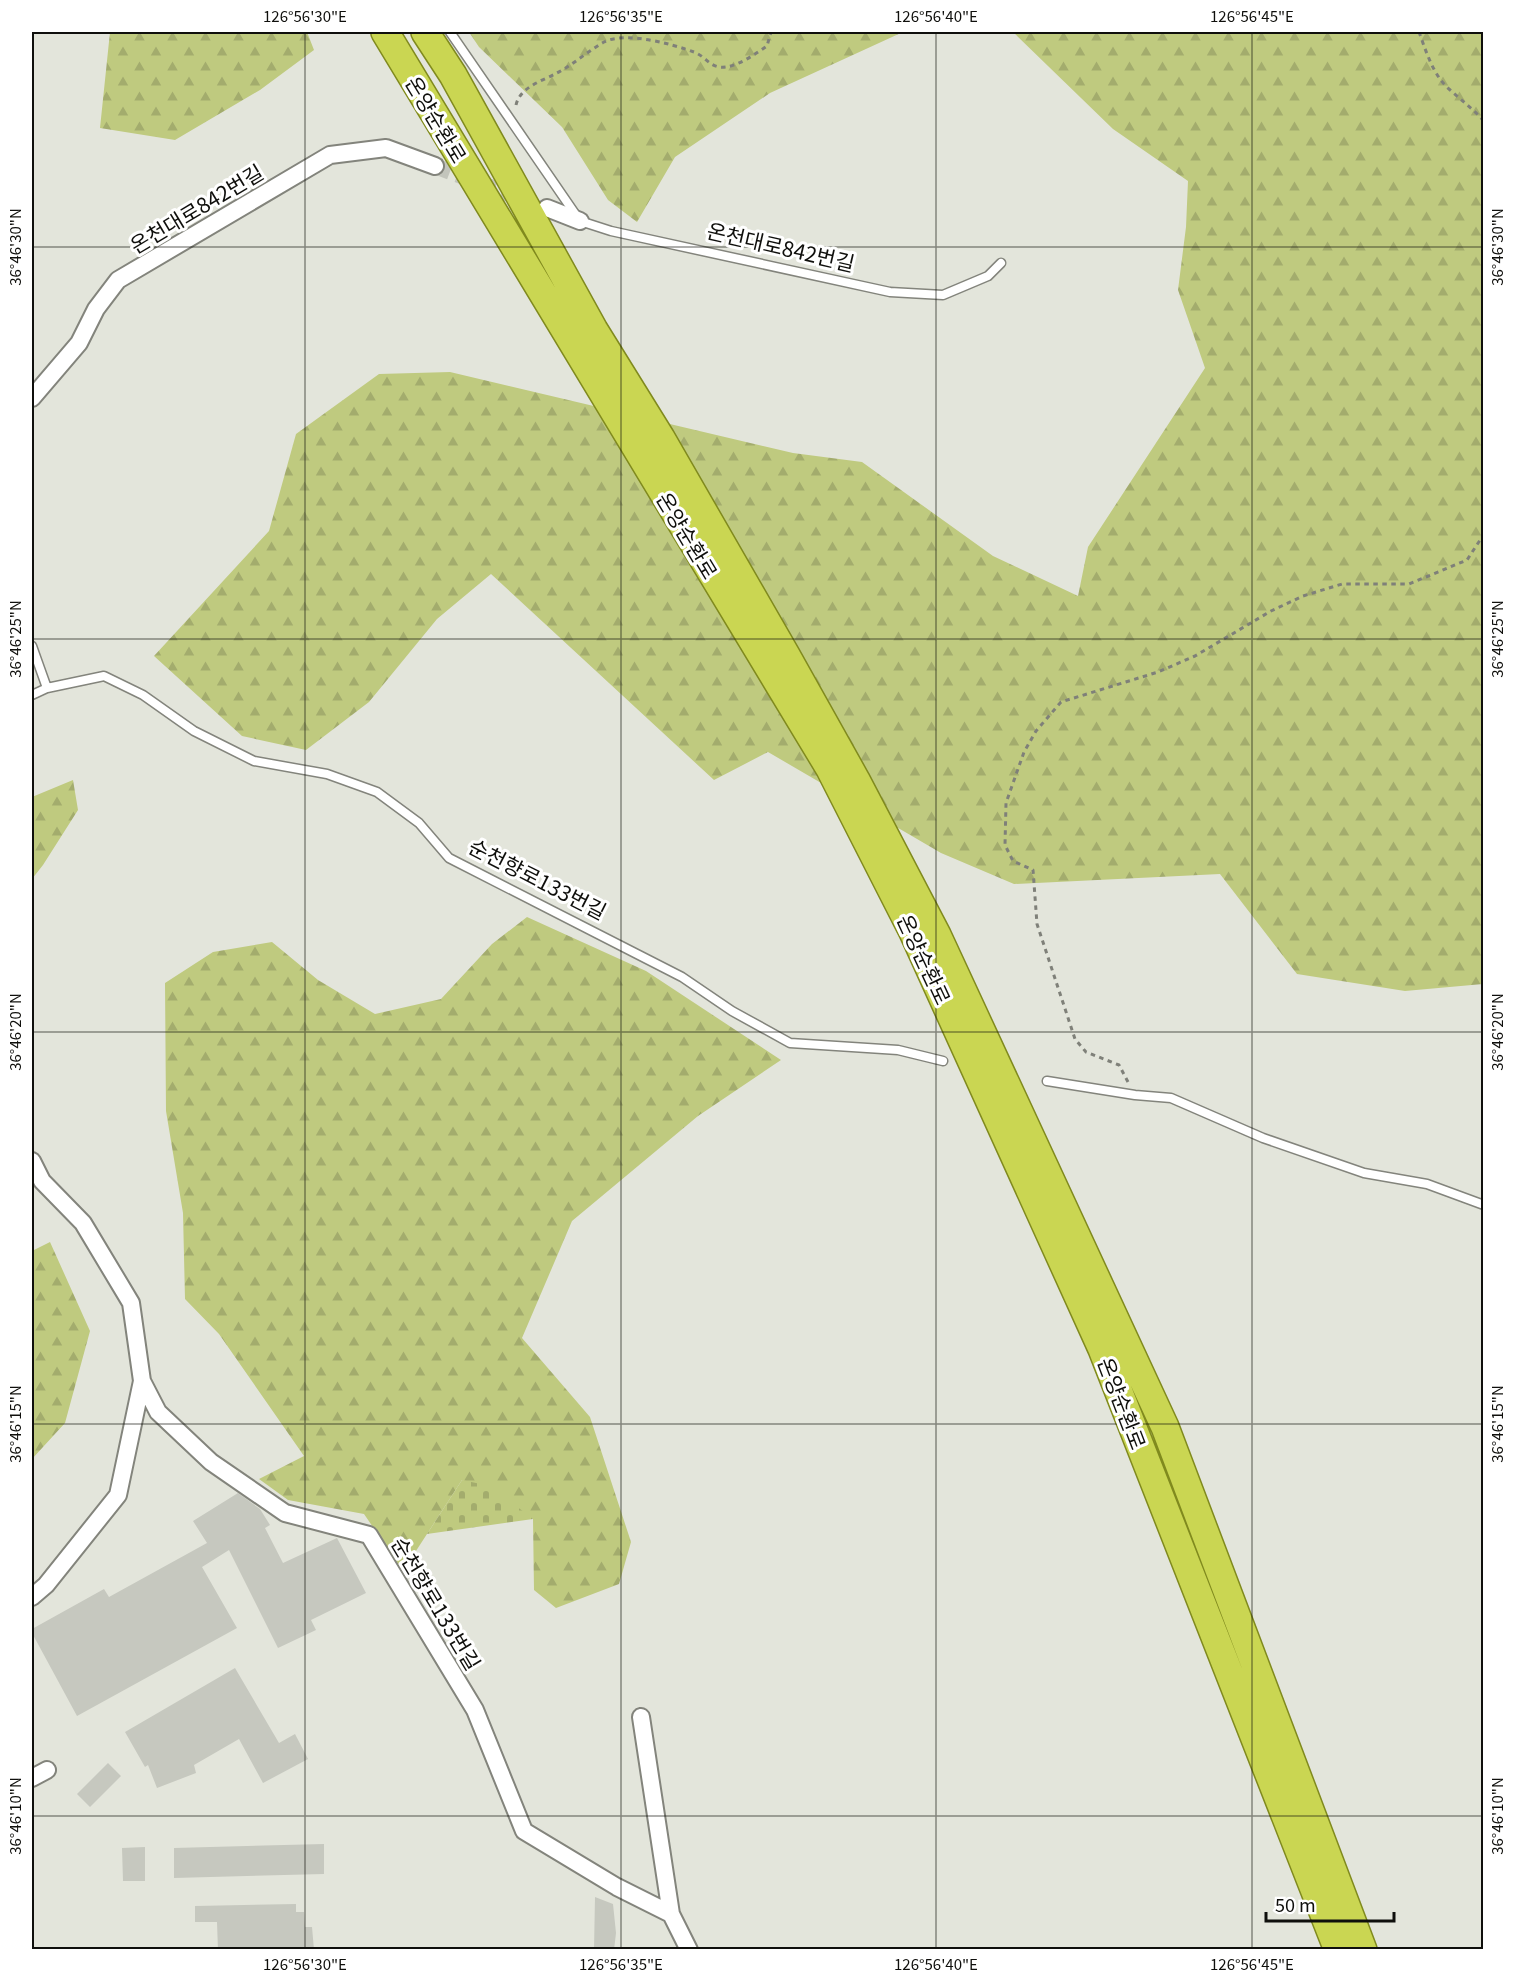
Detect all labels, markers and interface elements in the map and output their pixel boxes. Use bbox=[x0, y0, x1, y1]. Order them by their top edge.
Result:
text: 126°56'30"E bbox=[263, 5, 347, 26]
text: 126°56'35"E bbox=[579, 5, 663, 26]
text: 126°56'40"E bbox=[894, 5, 978, 26]
text: 126°56'45"E bbox=[1210, 5, 1294, 26]
street label: 온양순환로 bbox=[399, 70, 475, 168]
street label: 온천대로842번길 bbox=[124, 156, 268, 260]
text: 36°46'30"N bbox=[4, 208, 25, 286]
text: 36°46'30"N bbox=[1486, 208, 1507, 286]
street label: 온천대로842번길 bbox=[704, 214, 858, 278]
street label: 온양순환로 bbox=[650, 486, 726, 584]
text: 36°46'25"N bbox=[4, 600, 25, 678]
text: 36°46'25"N bbox=[1486, 600, 1507, 678]
street label: 순천향로133번길 bbox=[464, 830, 612, 926]
street label: 온양순환로 bbox=[891, 909, 959, 1009]
text: 36°46'20"N bbox=[4, 993, 25, 1071]
text: 36°46'20"N bbox=[1486, 993, 1507, 1071]
street label: 온양순환로 bbox=[1092, 1353, 1154, 1453]
text: 36°46'15"N bbox=[4, 1385, 25, 1463]
text: 36°46'15"N bbox=[1486, 1385, 1507, 1463]
street label: 순천향로133번길 bbox=[385, 1531, 489, 1675]
text: 36°46'10"N bbox=[4, 1777, 25, 1855]
text: 36°46'10"N bbox=[1486, 1777, 1507, 1855]
scale bar bbox=[1266, 1885, 1394, 1923]
text: 50 m bbox=[1275, 1891, 1316, 1917]
text: 126°56'30"E bbox=[263, 1953, 347, 1974]
text: 126°56'35"E bbox=[579, 1953, 663, 1974]
text: 126°56'40"E bbox=[894, 1953, 978, 1974]
text: 126°56'45"E bbox=[1210, 1953, 1294, 1974]

